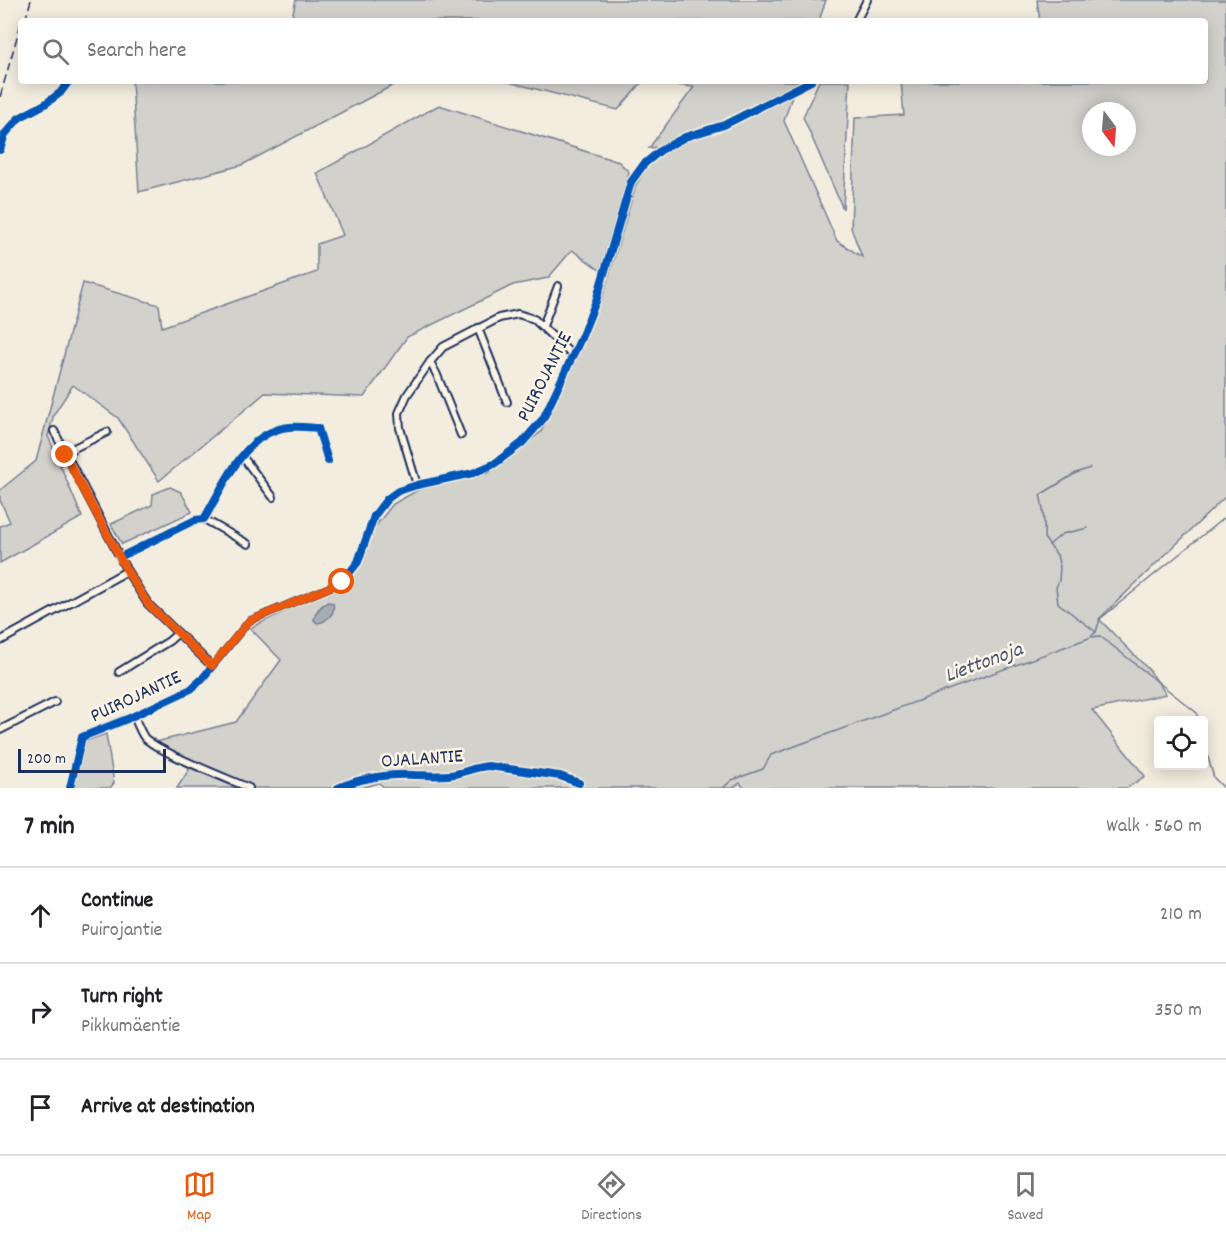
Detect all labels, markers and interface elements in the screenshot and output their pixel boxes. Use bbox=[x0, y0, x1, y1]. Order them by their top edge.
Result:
search box bbox=[18, 18, 1208, 84]
icon: search bbox=[39, 35, 72, 68]
text: Search here bbox=[87, 36, 186, 67]
north arrow bbox=[1082, 102, 1136, 156]
street label: PUIROJANTIE bbox=[511, 328, 580, 427]
route end bbox=[51, 441, 77, 467]
route start bbox=[328, 568, 354, 594]
water label: Liettonoja bbox=[941, 635, 1028, 692]
street label: PUIROJANTIE bbox=[86, 664, 186, 731]
map controls bbox=[1154, 716, 1208, 770]
button: locate bbox=[1154, 716, 1208, 770]
street label: OJALANTIE bbox=[380, 743, 464, 777]
scale bar bbox=[18, 746, 166, 774]
text: 200 m bbox=[27, 748, 66, 771]
text: 7 min bbox=[24, 809, 75, 846]
text: Walk · 560 m bbox=[1106, 813, 1202, 841]
text: Continue bbox=[81, 886, 153, 917]
icon: ahead bbox=[24, 899, 57, 932]
text: 210 m bbox=[1160, 901, 1202, 929]
text: Puirojantie bbox=[81, 917, 162, 945]
text: Turn right bbox=[81, 982, 163, 1013]
icon: right bbox=[24, 995, 57, 1028]
text: 350 m bbox=[1155, 997, 1202, 1025]
text: Pikkumäentie bbox=[81, 1013, 180, 1041]
icon: arrive bbox=[24, 1091, 57, 1124]
text: Arrive at destination bbox=[81, 1092, 255, 1123]
tab: Map bbox=[183, 1168, 216, 1227]
tab: Directions bbox=[581, 1168, 642, 1227]
tab: Saved bbox=[1007, 1168, 1043, 1227]

